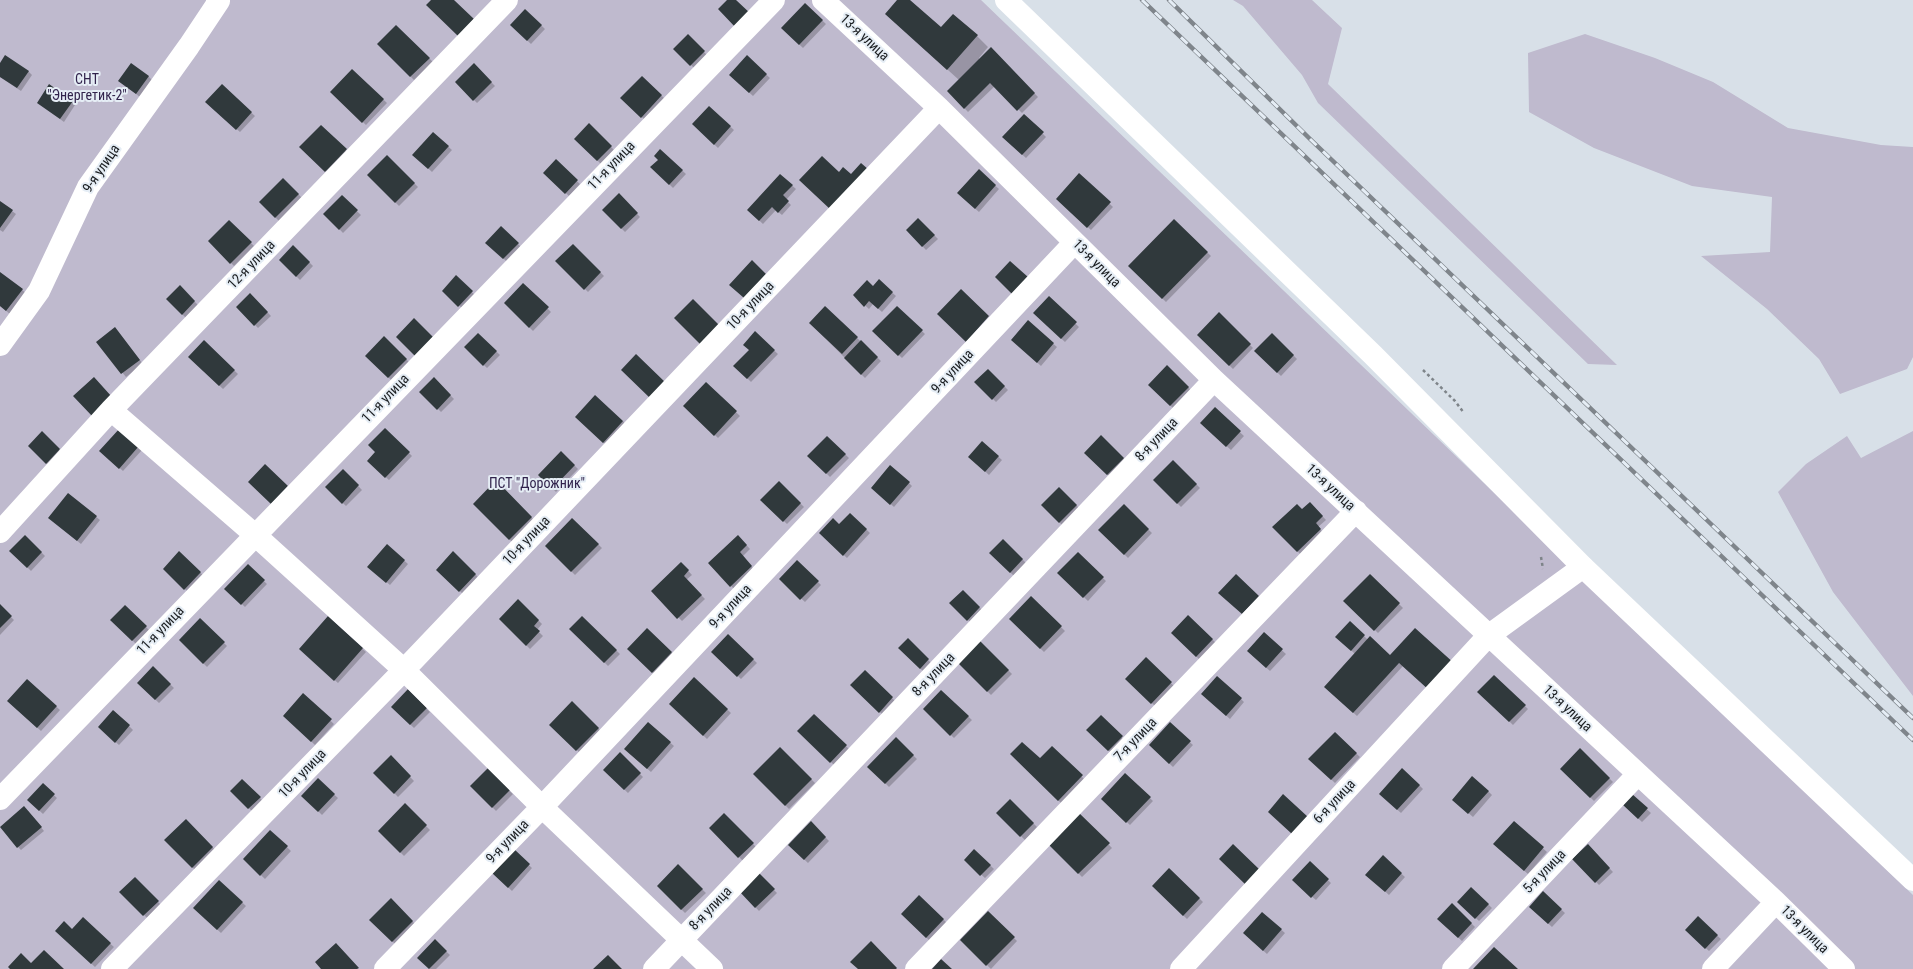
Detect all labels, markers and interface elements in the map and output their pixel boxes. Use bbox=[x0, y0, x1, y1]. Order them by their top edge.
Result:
street label: 13-я улица bbox=[836, 11, 892, 65]
park label: СHТ "Энергетик-2" bbox=[47, 72, 127, 104]
street label: 11-я улица bbox=[585, 138, 639, 194]
street label: 9-я улица bbox=[80, 142, 124, 196]
street label: 13-я улица bbox=[1068, 236, 1124, 292]
street label: 12-я улица bbox=[225, 237, 279, 293]
street label: 10-я улица bbox=[724, 278, 778, 334]
street label: 9-я улица bbox=[928, 346, 978, 398]
street label: 11-я улица bbox=[359, 371, 413, 427]
street label: 8-я улица bbox=[1132, 415, 1182, 465]
street label: 13-я улица bbox=[1302, 461, 1358, 515]
park label: ПСТ "Дорожник" bbox=[489, 476, 585, 492]
street label: 10-я улица bbox=[500, 513, 554, 569]
street label: 9-я улица bbox=[706, 581, 756, 633]
street label: 11-я улица bbox=[134, 603, 188, 659]
street label: 8-я улица bbox=[909, 650, 959, 700]
street label: 13-я улица bbox=[1539, 682, 1595, 736]
street label: 7-я улица bbox=[1111, 715, 1161, 765]
street label: 10-я улица bbox=[276, 746, 330, 802]
street label: 6-я улица bbox=[1310, 776, 1360, 828]
street label: 9-я улица bbox=[483, 817, 533, 867]
street label: 5-я улица bbox=[1520, 847, 1570, 897]
street label: 8-я улица bbox=[686, 884, 736, 934]
street label: 13-я улица bbox=[1776, 902, 1832, 958]

